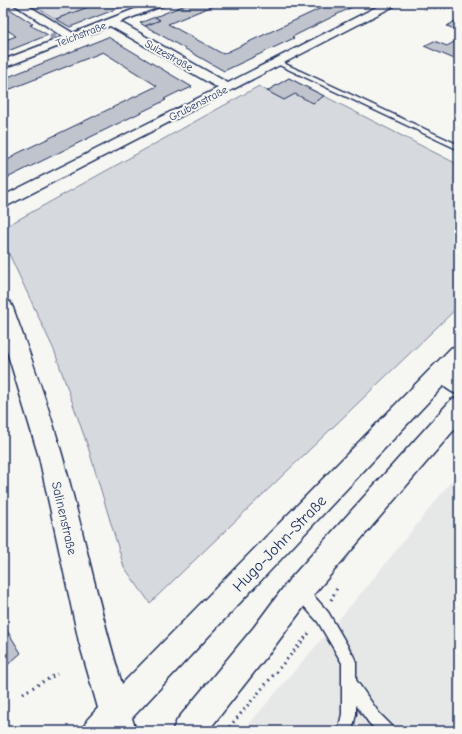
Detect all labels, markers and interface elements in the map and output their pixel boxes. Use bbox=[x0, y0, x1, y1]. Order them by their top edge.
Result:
street label: Teichstraße bbox=[54, 19, 109, 50]
street label: Sulzestraße bbox=[142, 37, 196, 74]
street label: Grubenstraße bbox=[167, 83, 230, 124]
street label: Salinenstraße bbox=[49, 480, 80, 557]
street label: Hugo-John-Straße bbox=[229, 492, 330, 596]

